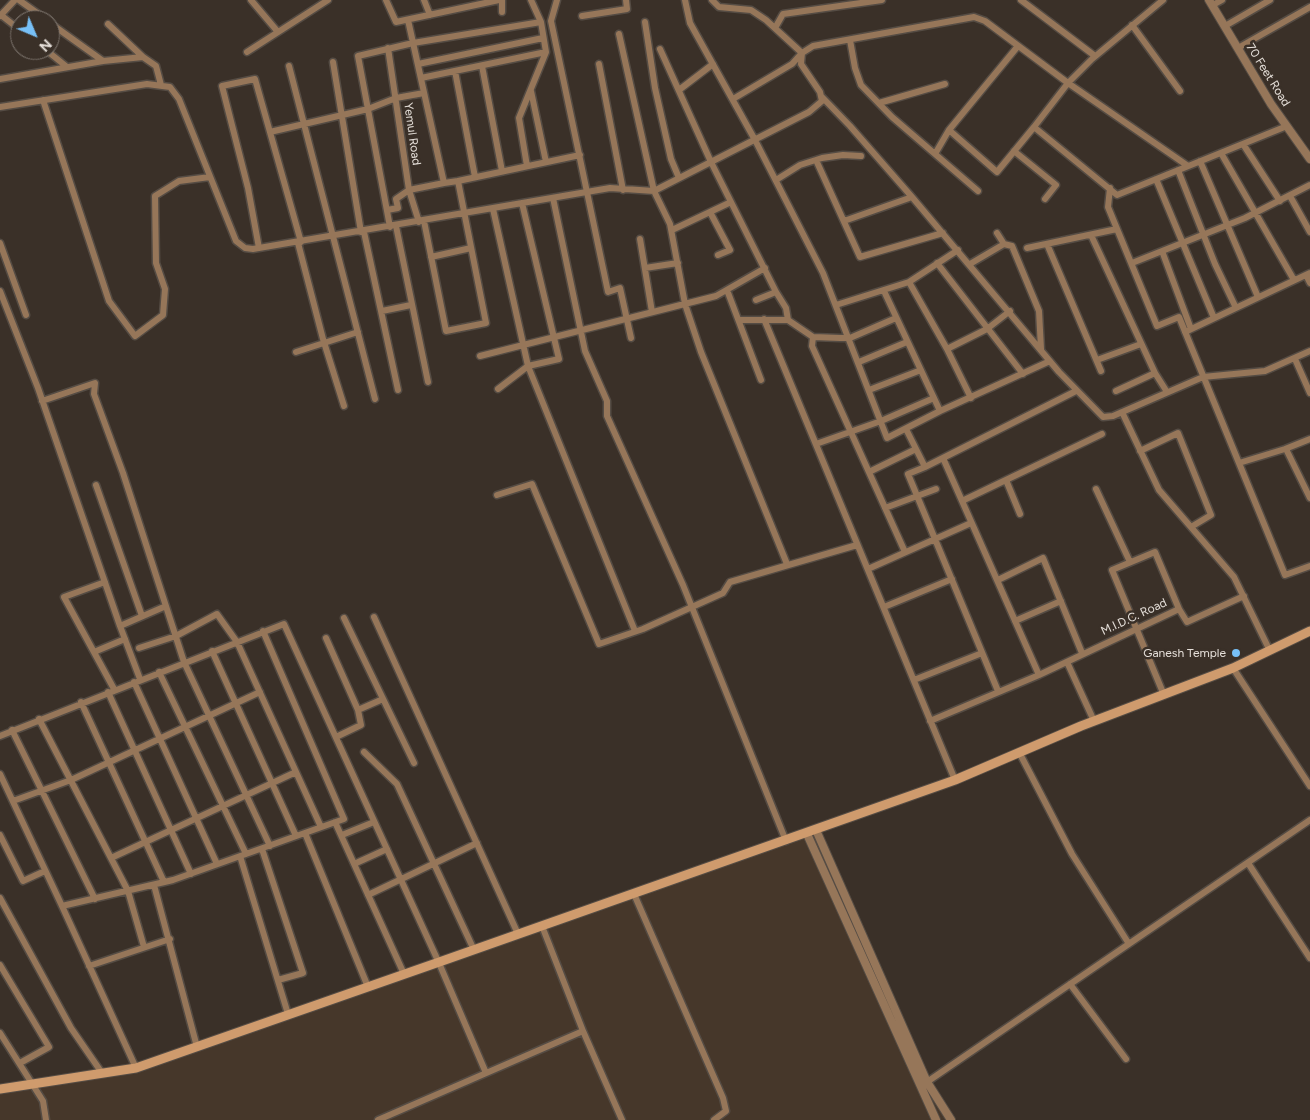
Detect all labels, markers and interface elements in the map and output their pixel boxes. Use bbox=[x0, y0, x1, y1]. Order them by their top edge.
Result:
north arrow bbox=[10, 10, 60, 60]
text: N bbox=[35, 35, 55, 55]
street label: 70 Feet Road bbox=[1243, 41, 1293, 109]
street label: Yemul Road bbox=[400, 102, 424, 166]
street label: M.I.D.C. Road bbox=[1099, 595, 1169, 639]
place label: Ganesh Temple bbox=[1143, 646, 1226, 660]
marker: Ganesh Temple bbox=[1230, 647, 1242, 659]

